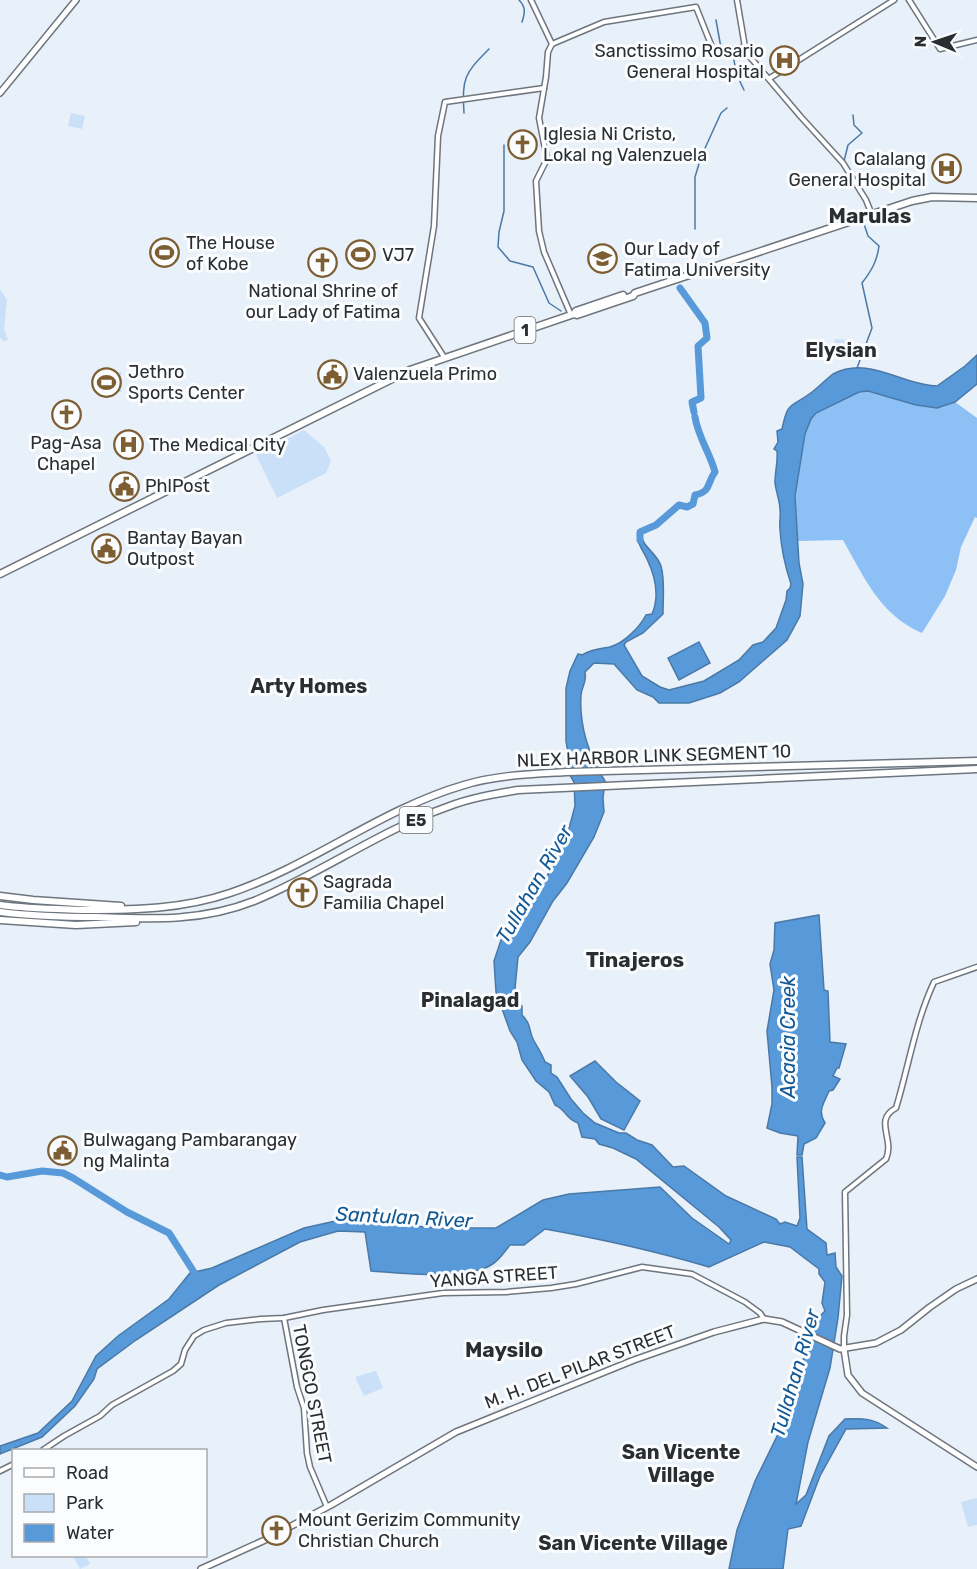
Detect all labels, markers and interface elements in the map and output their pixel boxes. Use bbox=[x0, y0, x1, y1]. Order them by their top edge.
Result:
north arrow bbox=[905, 12, 965, 72]
text: N bbox=[911, 35, 930, 48]
place label: Sanctissimo Rosario General Hospital bbox=[595, 40, 764, 83]
hospital icon: Sanctissimo Rosario General Hospital bbox=[769, 45, 801, 77]
place label: Iglesia Ni Cristo, Lokal ng Valenzuela bbox=[543, 123, 707, 166]
church icon: Iglesia Ni Cristo, Lokal ng Valenzuela bbox=[506, 128, 538, 160]
place label: Calalang General Hospital bbox=[788, 148, 926, 191]
hospital icon: Calalang General Hospital bbox=[931, 153, 963, 185]
district label: Marulas bbox=[829, 203, 911, 228]
place label: The House of Kobe bbox=[186, 232, 275, 275]
sports icon: The House of Kobe bbox=[149, 237, 181, 269]
place label: Our Lady of Fatima University bbox=[624, 238, 771, 281]
sports icon: VJ7 bbox=[345, 239, 377, 271]
school or university icon: Our Lady of Fatima University bbox=[587, 243, 619, 275]
place label: VJ7 bbox=[382, 244, 414, 266]
church icon: National Shrine of our Lady of Fatima bbox=[307, 246, 339, 278]
place label: National Shrine of our Lady of Fatima bbox=[246, 280, 401, 323]
road number: 1 bbox=[514, 317, 536, 343]
district label: Elysian bbox=[805, 338, 877, 362]
public building icon: Valenzuela Primo bbox=[316, 358, 348, 390]
place label: Jethro Sports Center bbox=[128, 361, 245, 404]
place label: Valenzuela Primo bbox=[353, 363, 497, 385]
sports icon: Jethro Sports Center bbox=[91, 366, 123, 398]
church icon: Pag-Asa Chapel bbox=[50, 398, 82, 430]
hospital icon: The Medical City bbox=[112, 429, 144, 461]
place label: Pag-Asa Chapel bbox=[30, 432, 102, 475]
place label: The Medical City bbox=[149, 434, 286, 456]
public building icon: PhlPost bbox=[108, 470, 140, 502]
place label: PhlPost bbox=[145, 475, 210, 497]
place label: Bantay Bayan Outpost bbox=[127, 527, 243, 570]
public building icon: Bantay Bayan Outpost bbox=[90, 532, 122, 564]
district label: Arty Homes bbox=[251, 674, 367, 698]
street label: NLEX HARBOR LINK SEGMENT 10 bbox=[516, 740, 792, 772]
road number: E5 bbox=[400, 807, 432, 833]
water label: Tullahan River bbox=[491, 820, 578, 947]
place label: Sagrada Familia Chapel bbox=[323, 871, 444, 914]
church icon: Sagrada Familia Chapel bbox=[286, 876, 318, 908]
district label: Tinajeros bbox=[586, 947, 684, 972]
water label: Acacia Creek bbox=[776, 975, 800, 1099]
district label: Pinalagad bbox=[421, 988, 519, 1012]
place label: Bulwagang Pambarangay ng Malinta bbox=[83, 1129, 297, 1172]
public building icon: Bulwagang Pambarangay ng Malinta bbox=[46, 1134, 78, 1166]
water label: Santulan River bbox=[335, 1201, 474, 1233]
street label: YANGA STREET bbox=[429, 1262, 559, 1292]
water label: Tullahan River bbox=[765, 1305, 825, 1440]
street label: M. H. DEL PILAR STREET bbox=[482, 1320, 678, 1414]
street label: TONGCO STREET bbox=[288, 1323, 336, 1465]
district label: Maysilo bbox=[465, 1337, 543, 1362]
district label: San Vicente Village bbox=[622, 1440, 740, 1487]
legend bbox=[12, 1449, 207, 1557]
text: Road bbox=[66, 1462, 109, 1484]
text: Park bbox=[66, 1492, 104, 1514]
place label: Mount Gerizim Community Christian Church bbox=[298, 1509, 521, 1552]
church icon: Mount Gerizim Community Christian Church bbox=[261, 1514, 293, 1546]
text: Water bbox=[66, 1522, 114, 1544]
district label: San Vicente Village bbox=[538, 1531, 728, 1555]

